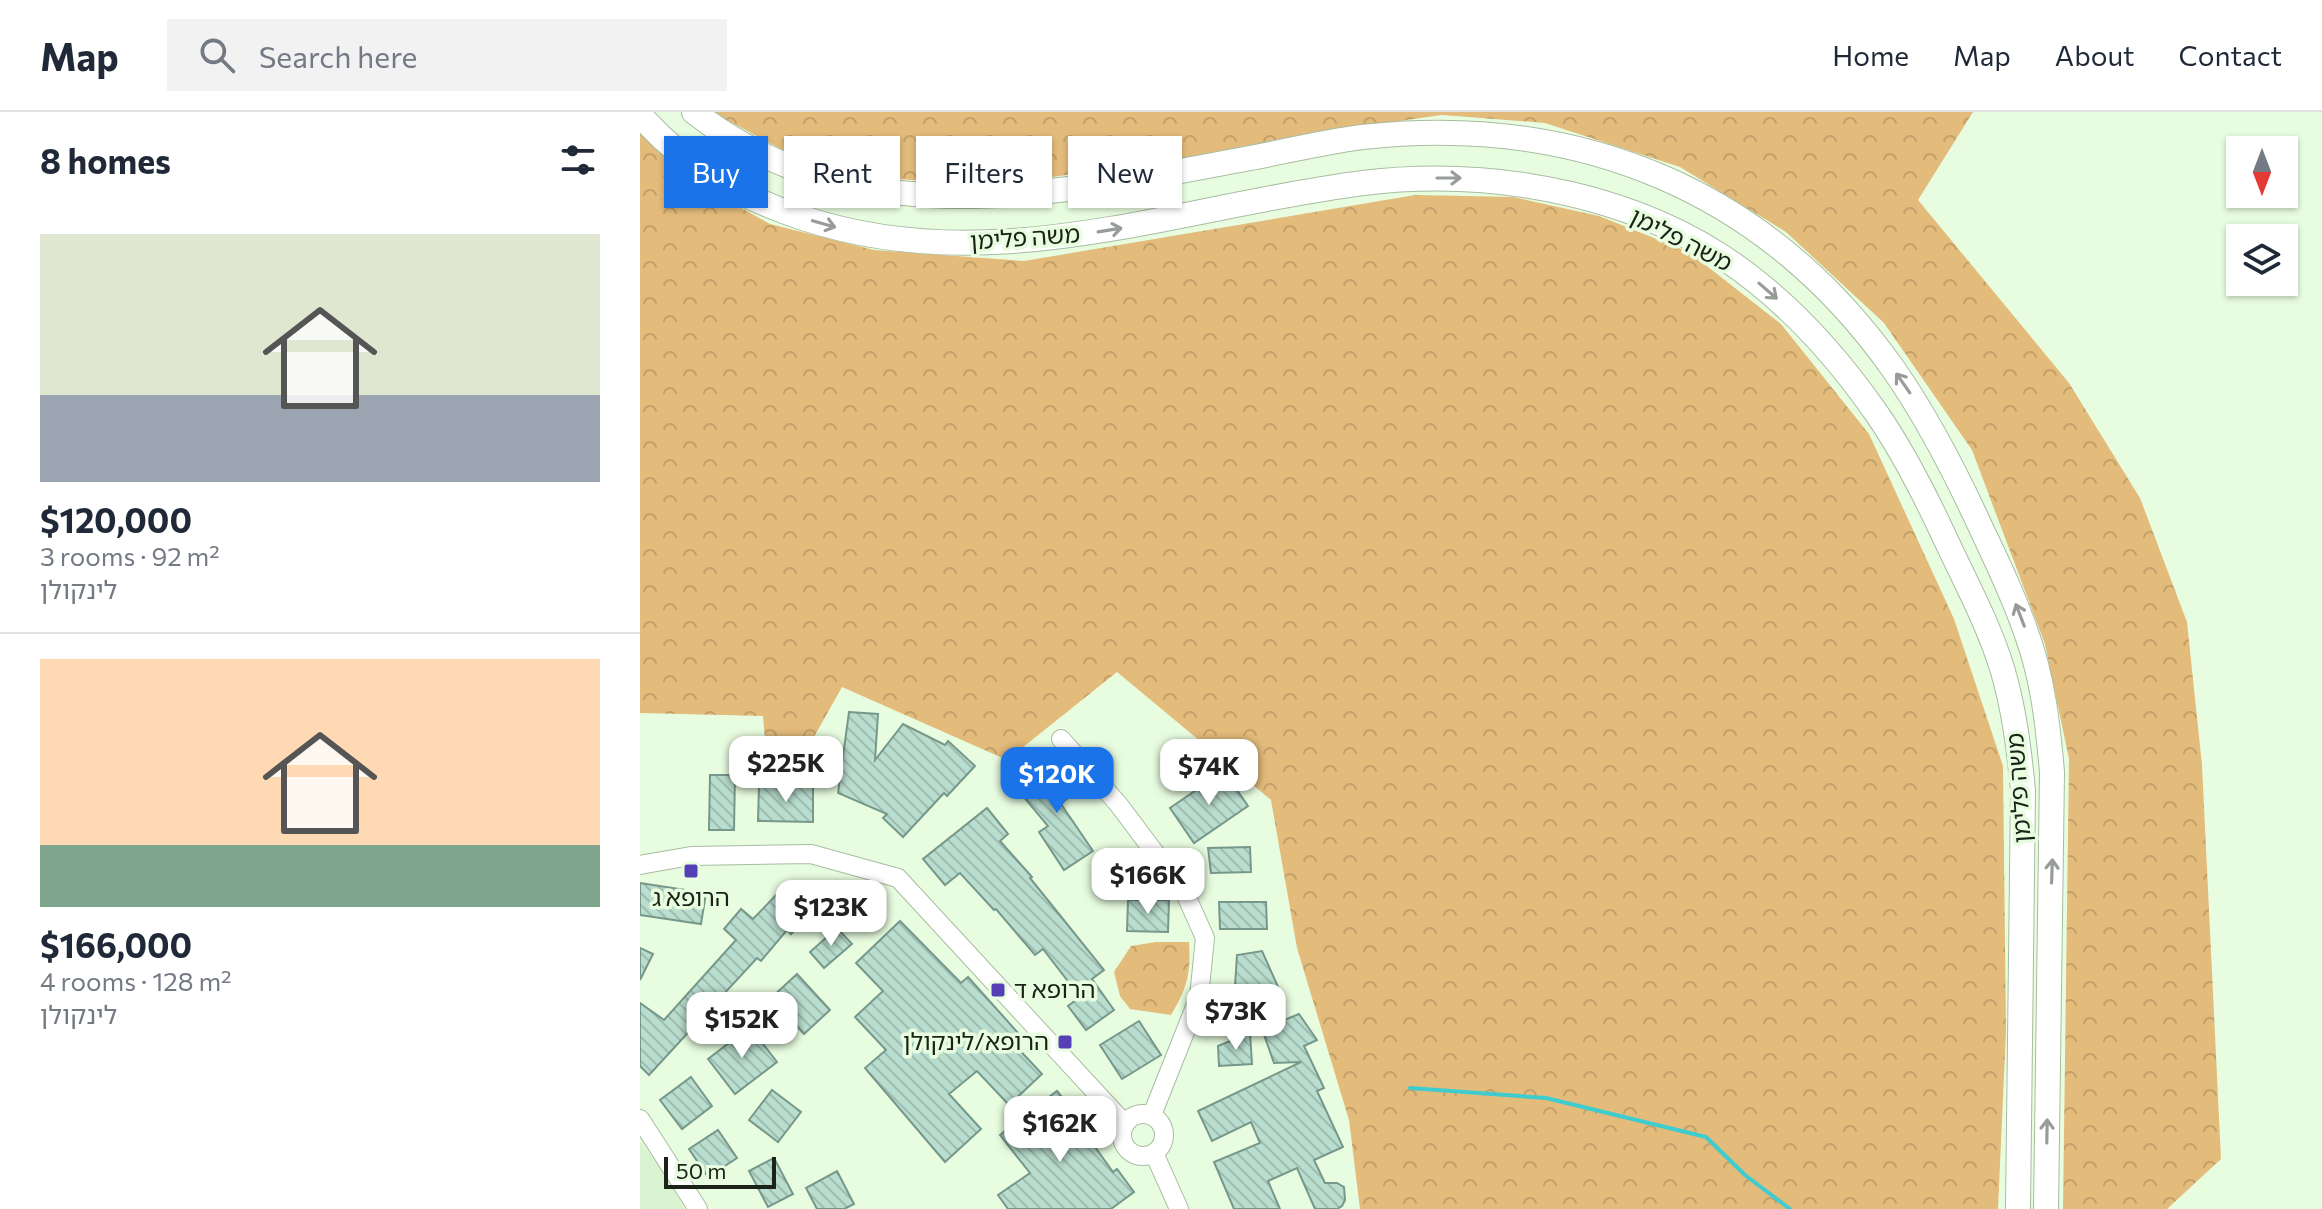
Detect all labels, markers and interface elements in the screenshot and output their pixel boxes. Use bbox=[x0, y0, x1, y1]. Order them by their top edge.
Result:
search box bbox=[167, 19, 727, 91]
text: Map bbox=[40, 32, 119, 79]
icon: search bbox=[195, 33, 239, 77]
text: Search here bbox=[259, 37, 417, 74]
text: Home bbox=[1832, 38, 1909, 72]
text: Map bbox=[1953, 38, 2011, 72]
text: About bbox=[2055, 38, 2135, 72]
text: Contact bbox=[2179, 38, 2282, 72]
chip: Buy bbox=[664, 136, 768, 208]
chip: Rent bbox=[784, 136, 900, 208]
chip: Filters bbox=[916, 136, 1052, 208]
chip: New bbox=[1068, 136, 1182, 208]
north arrow bbox=[2226, 136, 2298, 208]
map controls bbox=[2226, 136, 2298, 296]
icon: filters bbox=[556, 138, 600, 182]
text: 8 homes bbox=[40, 139, 171, 181]
one-way arrow bbox=[1435, 170, 1462, 186]
street label: משה פלימן bbox=[1626, 201, 1737, 277]
one-way arrow bbox=[811, 218, 837, 233]
street label: משה פלימן bbox=[969, 218, 1081, 255]
one-way arrow bbox=[1097, 222, 1122, 237]
button: layers bbox=[2226, 224, 2298, 296]
one-way arrow bbox=[1757, 282, 1777, 300]
icon: home bbox=[248, 286, 392, 430]
one-way arrow bbox=[1895, 373, 1911, 395]
text: $120,000 bbox=[40, 498, 192, 540]
text: 3 rooms · 92 m² bbox=[40, 540, 220, 571]
text: לינקולן bbox=[40, 573, 117, 604]
one-way arrow bbox=[2012, 603, 2026, 628]
icon: home bbox=[248, 711, 392, 855]
street label: משה פלימן bbox=[1999, 732, 2036, 844]
pin: $225K bbox=[730, 736, 842, 804]
pin: $74K bbox=[1162, 739, 1256, 807]
text: $225K bbox=[747, 746, 825, 777]
pin: $120K bbox=[1001, 747, 1113, 815]
text: $74K bbox=[1178, 749, 1240, 780]
text: $120K bbox=[1019, 757, 1095, 788]
pin: $166K bbox=[1092, 848, 1204, 916]
text: $166K bbox=[1110, 858, 1186, 889]
one-way arrow bbox=[2045, 858, 2060, 885]
marker: הרופא ג bbox=[682, 862, 700, 880]
pin: $123K bbox=[775, 880, 887, 948]
place label: הרופא ג bbox=[652, 882, 730, 911]
text: $123K bbox=[794, 890, 868, 921]
text: $166,000 bbox=[40, 923, 192, 965]
text: 4 rooms · 128 m² bbox=[40, 965, 232, 996]
place label: הרופא ד bbox=[1014, 974, 1096, 1003]
marker: הרופא ד bbox=[989, 981, 1007, 999]
pin: $73K bbox=[1189, 984, 1283, 1052]
pin: $152K bbox=[686, 992, 798, 1060]
text: $73K bbox=[1205, 994, 1267, 1025]
text: לינקולן bbox=[40, 998, 117, 1029]
text: $152K bbox=[705, 1002, 779, 1033]
place label: הרופא/לינקולן bbox=[903, 1026, 1049, 1055]
marker: הרופא/לינקולן bbox=[1056, 1033, 1074, 1051]
pin: $162K bbox=[1004, 1096, 1116, 1164]
text: $162K bbox=[1022, 1106, 1098, 1137]
one-way arrow bbox=[2039, 1118, 2055, 1145]
scale bar bbox=[664, 1153, 776, 1189]
text: 50 m bbox=[676, 1157, 726, 1184]

